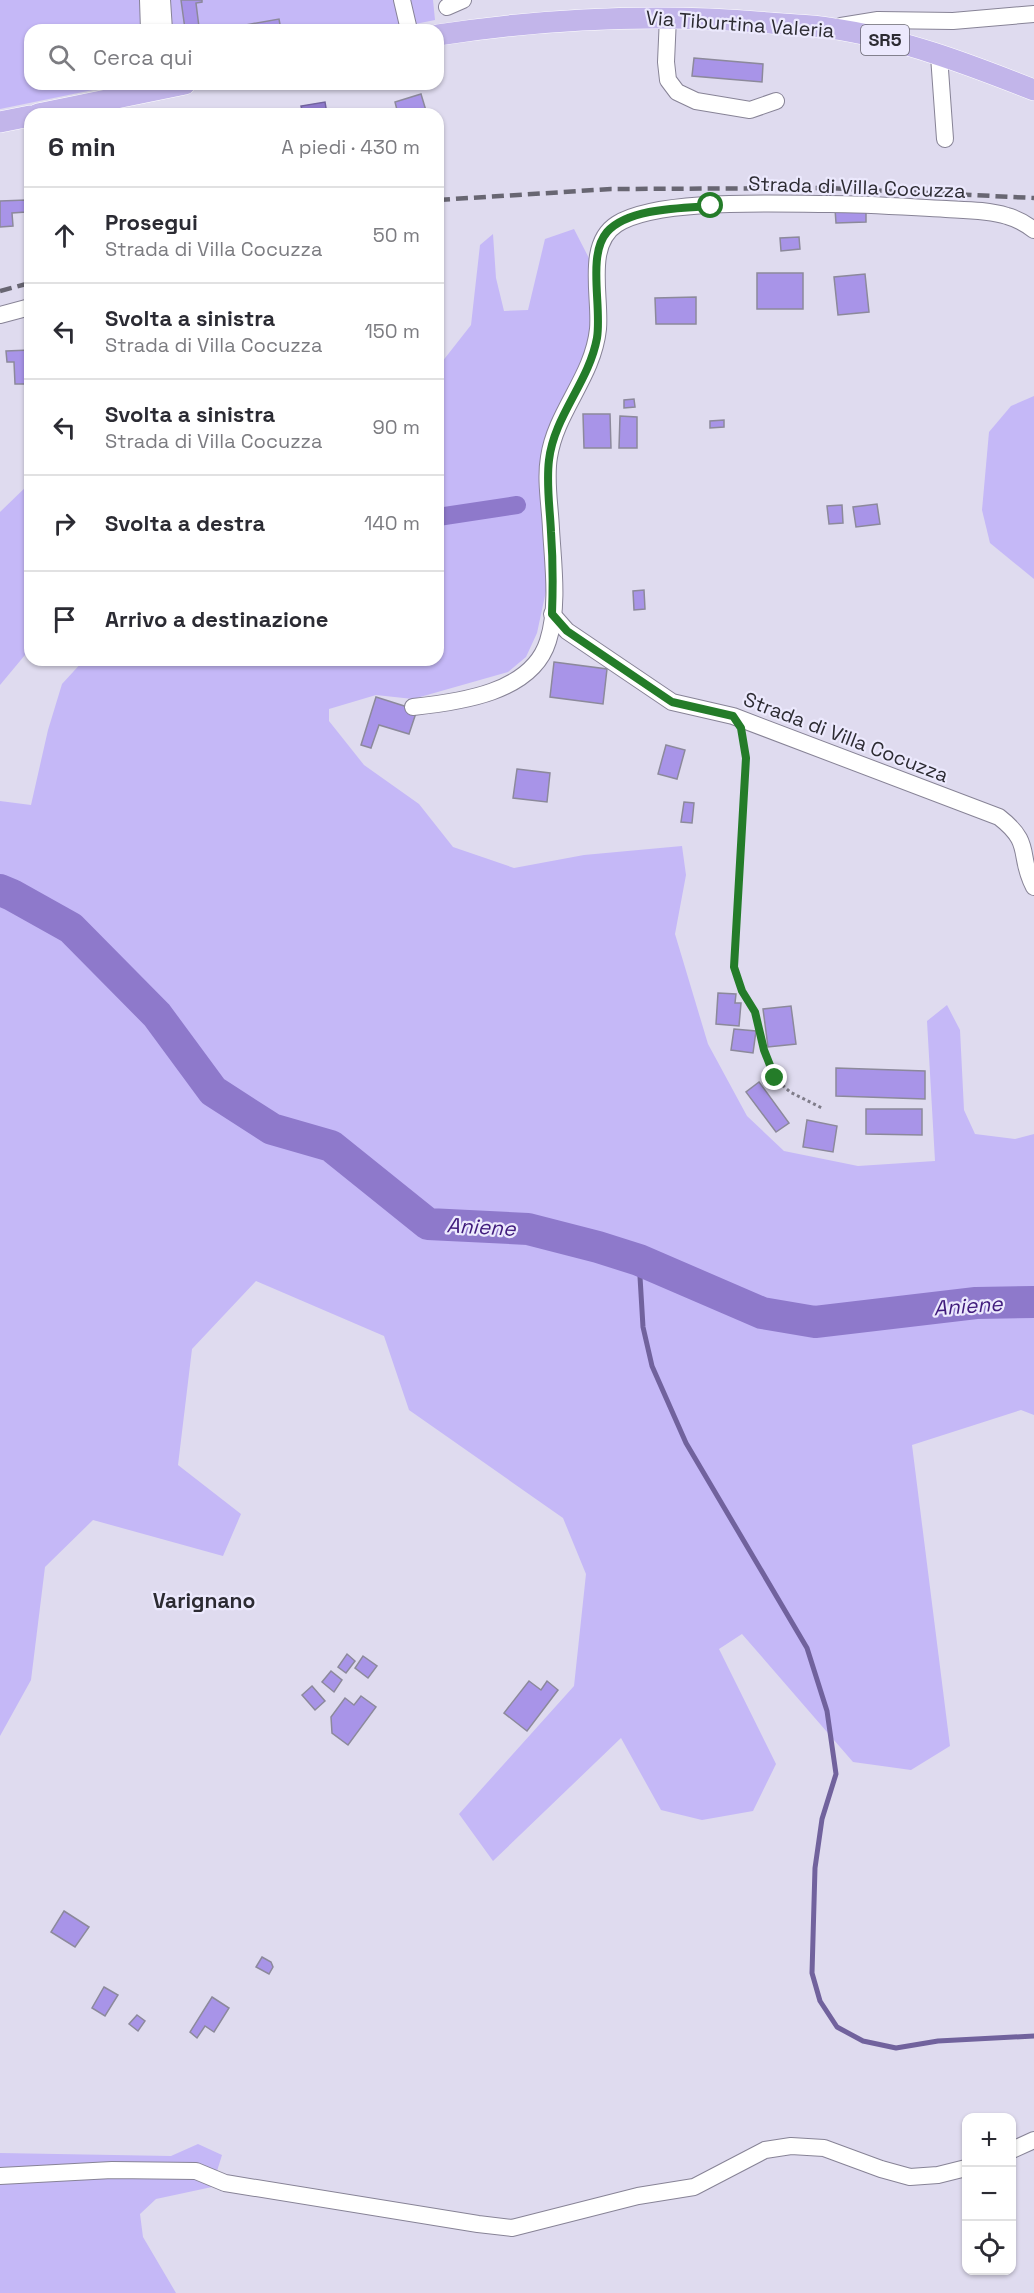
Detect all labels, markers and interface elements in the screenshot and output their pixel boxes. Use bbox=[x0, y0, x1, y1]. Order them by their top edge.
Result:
street label: Via Tiburtina Valeria bbox=[645, 4, 835, 44]
search box bbox=[24, 24, 444, 90]
road number: SR5 bbox=[861, 25, 909, 55]
icon: search bbox=[45, 41, 78, 74]
text: Cerca qui bbox=[93, 43, 193, 71]
text: 6 min bbox=[48, 130, 116, 164]
text: A piedi · 430 m bbox=[281, 134, 420, 160]
street label: Strada di Villa Cocuzza bbox=[748, 170, 966, 204]
route start bbox=[697, 192, 723, 218]
text: Prosegui bbox=[105, 208, 198, 236]
icon: ahead bbox=[48, 219, 81, 252]
text: 50 m bbox=[373, 222, 420, 248]
text: Strada di Villa Cocuzza bbox=[105, 236, 322, 262]
text: Svolta a sinistra bbox=[105, 304, 275, 332]
icon: left bbox=[48, 315, 81, 348]
text: 150 m bbox=[365, 318, 420, 344]
text: Strada di Villa Cocuzza bbox=[105, 332, 322, 358]
text: Svolta a sinistra bbox=[105, 400, 275, 428]
icon: left bbox=[48, 411, 81, 444]
text: 90 m bbox=[373, 414, 420, 440]
text: Strada di Villa Cocuzza bbox=[105, 428, 322, 454]
icon: right bbox=[48, 507, 81, 540]
text: Svolta a destra bbox=[105, 509, 265, 537]
text: 140 m bbox=[364, 510, 420, 536]
icon: arrive bbox=[48, 603, 81, 636]
text: Arrivo a destinazione bbox=[105, 605, 328, 633]
street label: Strada di Villa Cocuzza bbox=[740, 686, 952, 788]
route end bbox=[761, 1064, 787, 1090]
water label: Aniene bbox=[446, 1211, 518, 1242]
water label: Aniene bbox=[933, 1290, 1005, 1321]
district label: Varignano bbox=[153, 1587, 255, 1614]
map controls bbox=[962, 2113, 1016, 2275]
button: + bbox=[962, 2113, 1016, 2167]
button: − bbox=[962, 2167, 1016, 2221]
button: locate bbox=[962, 2221, 1016, 2275]

